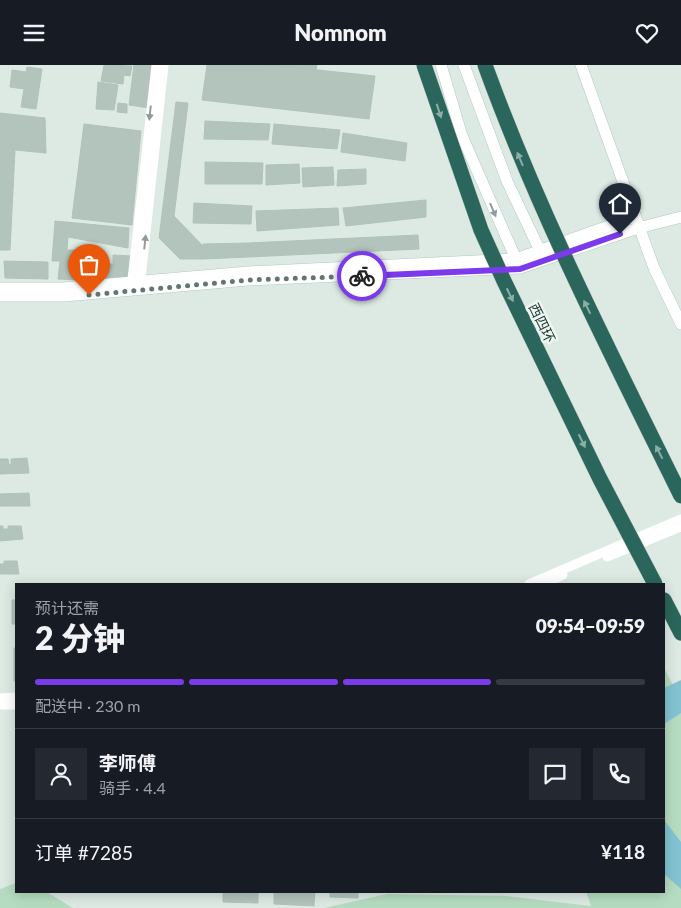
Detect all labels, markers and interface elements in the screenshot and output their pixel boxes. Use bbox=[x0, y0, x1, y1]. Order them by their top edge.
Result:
icon: menu bbox=[20, 19, 48, 47]
text: Nomnom bbox=[294, 19, 387, 46]
icon: heart bbox=[633, 19, 661, 47]
one-way arrow bbox=[435, 104, 443, 119]
one-way arrow bbox=[146, 106, 154, 122]
one-way arrow bbox=[516, 152, 524, 166]
pin bbox=[599, 183, 641, 234]
icon: home bbox=[606, 190, 634, 218]
one-way arrow bbox=[489, 203, 497, 217]
one-way arrow bbox=[141, 234, 149, 250]
pin bbox=[68, 244, 110, 295]
icon: bag bbox=[75, 251, 103, 279]
courier bbox=[337, 251, 387, 301]
icon: bike bbox=[348, 262, 376, 290]
one-way arrow bbox=[507, 288, 515, 302]
street label: 西四环 bbox=[526, 300, 559, 345]
one-way arrow bbox=[583, 300, 591, 314]
one-way arrow bbox=[578, 434, 586, 448]
one-way arrow bbox=[655, 445, 663, 460]
text: 预计还需 bbox=[35, 598, 99, 617]
text: 09:54–09:59 bbox=[536, 614, 645, 637]
text: 2 分钟 bbox=[35, 618, 125, 657]
text: 配送中 · 230 m bbox=[35, 696, 140, 715]
button: person bbox=[35, 748, 87, 800]
button: chat bbox=[529, 748, 581, 800]
button: phone bbox=[593, 748, 645, 800]
text: 李师傅 bbox=[99, 751, 156, 774]
text: 骑手 · 4.4 bbox=[99, 778, 166, 797]
text: ¥118 bbox=[601, 840, 645, 863]
text: 订单 #7285 bbox=[35, 841, 133, 864]

